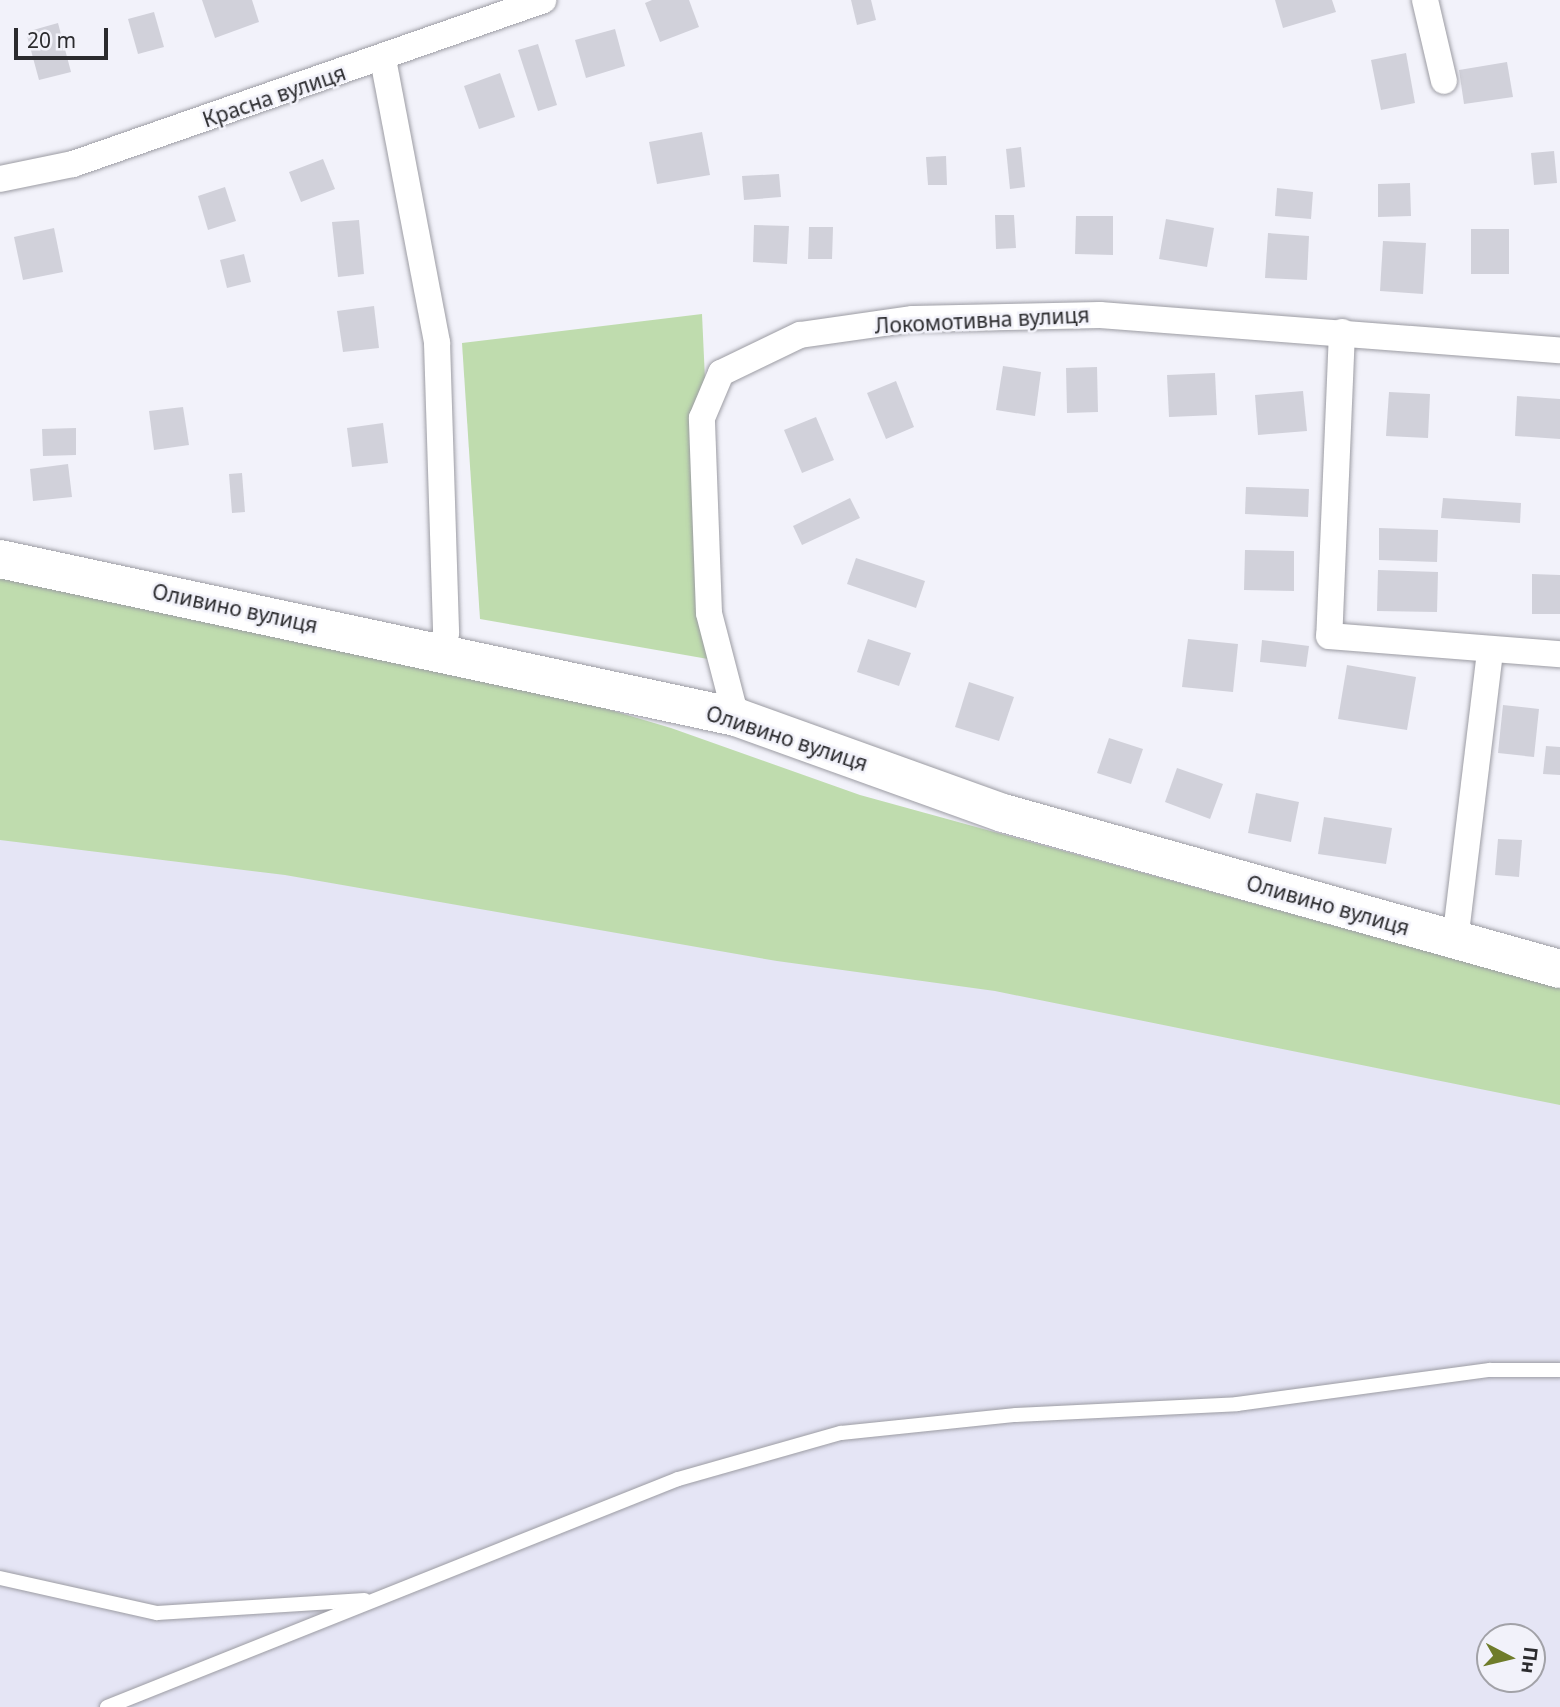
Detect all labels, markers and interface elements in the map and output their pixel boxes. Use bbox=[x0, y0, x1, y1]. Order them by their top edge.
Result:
scale bar bbox=[18, 14, 112, 58]
text: 20 m bbox=[27, 26, 76, 54]
street label: Красна вулиця bbox=[199, 60, 349, 132]
street label: Локомотивна вулиця bbox=[874, 302, 1090, 338]
street label: Оливино вулиця bbox=[150, 578, 320, 638]
street label: Оливино вулиця bbox=[703, 700, 871, 776]
street label: Оливино вулиця bbox=[1244, 870, 1412, 940]
north arrow bbox=[1476, 1623, 1546, 1693]
text: Пн bbox=[1515, 1645, 1544, 1675]

